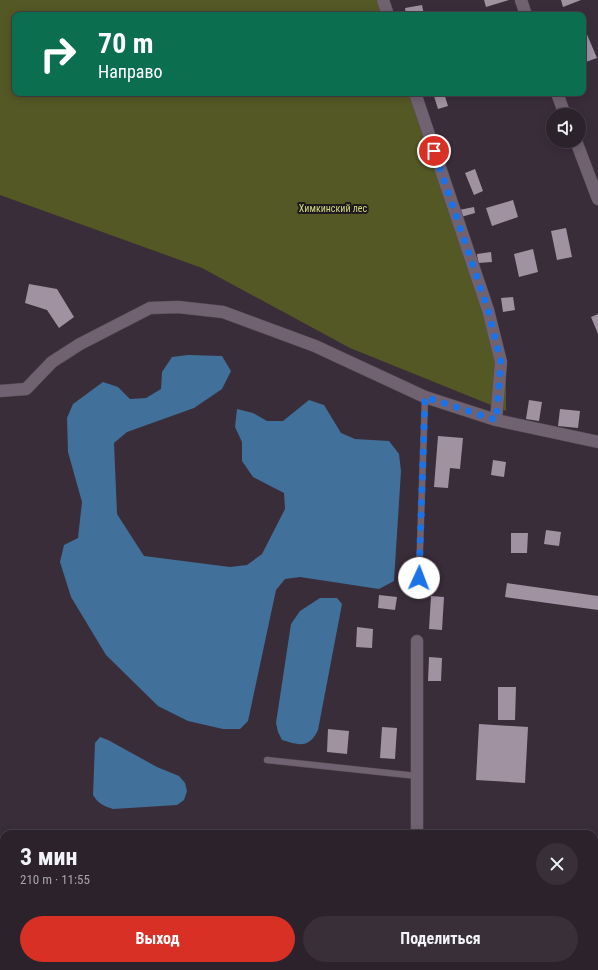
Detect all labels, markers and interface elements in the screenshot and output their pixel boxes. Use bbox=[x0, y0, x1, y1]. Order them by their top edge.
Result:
text: 70 m bbox=[98, 27, 154, 60]
icon: right bbox=[32, 28, 84, 80]
text: Направо bbox=[98, 61, 163, 82]
map controls bbox=[546, 108, 586, 148]
button: sound bbox=[546, 108, 586, 148]
pin bbox=[417, 134, 451, 168]
icon: arrive bbox=[423, 140, 445, 162]
park label: Химкинский лес bbox=[299, 203, 368, 214]
position arrow bbox=[398, 557, 440, 599]
text: 3 мин bbox=[20, 843, 78, 871]
button: close bbox=[536, 843, 578, 885]
text: 210 m · 11:55 bbox=[20, 872, 90, 887]
button: Выход bbox=[20, 916, 295, 962]
button: Поделиться bbox=[303, 916, 578, 962]

